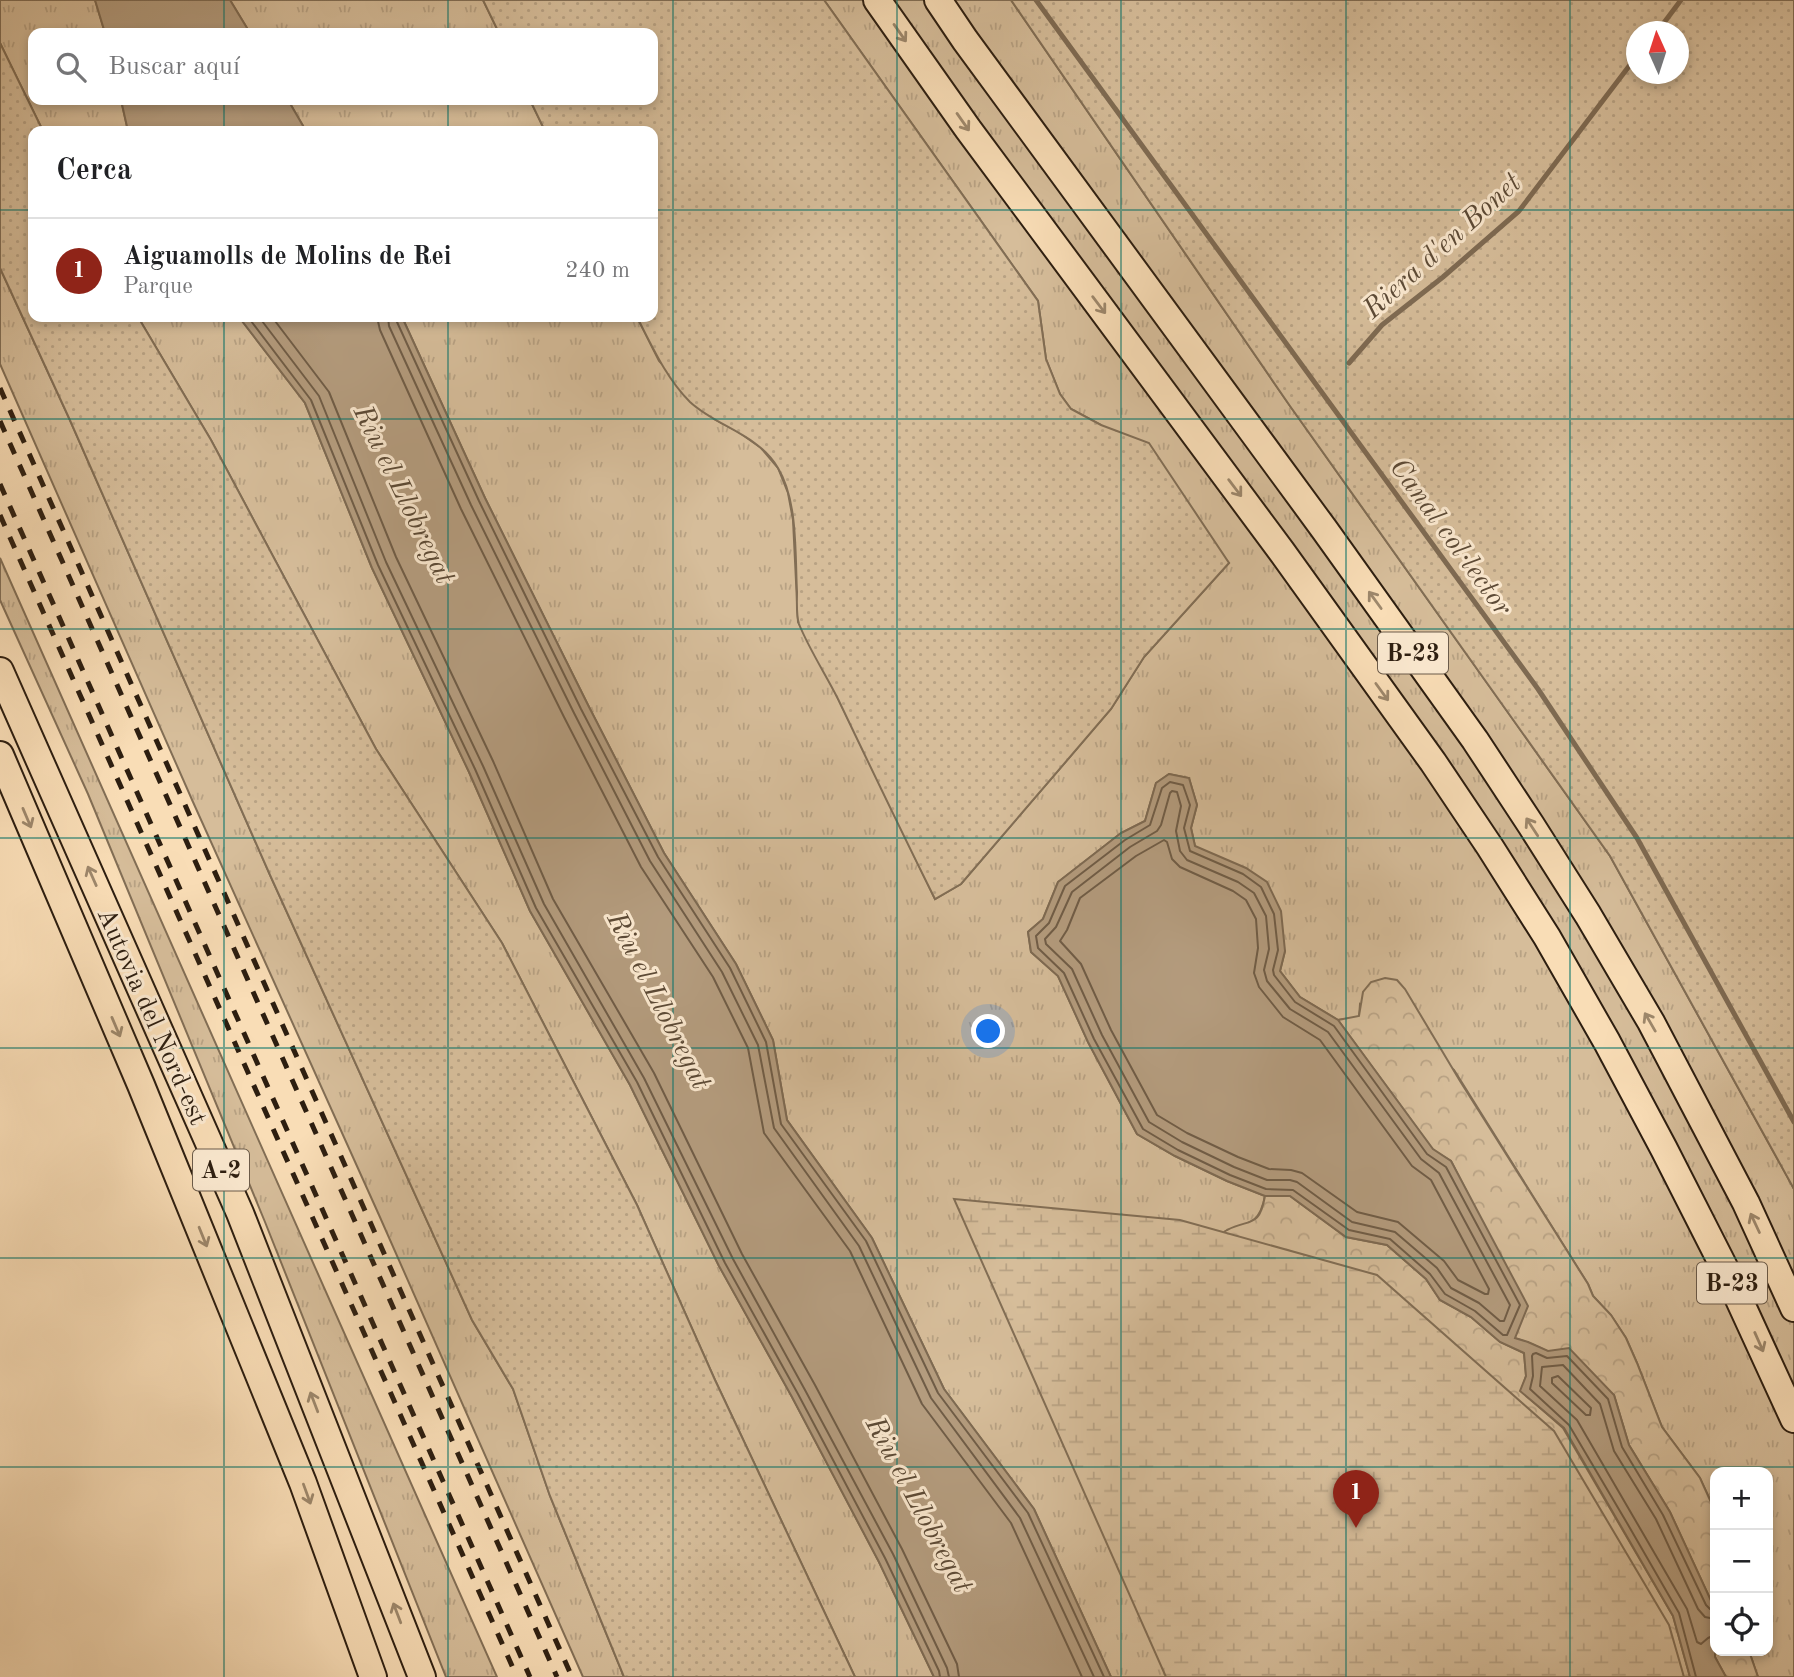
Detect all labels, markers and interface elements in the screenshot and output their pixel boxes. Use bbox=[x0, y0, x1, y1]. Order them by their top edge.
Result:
north arrow bbox=[1626, 21, 1689, 84]
one-way arrow bbox=[893, 23, 908, 42]
search box bbox=[28, 28, 658, 105]
icon: search bbox=[52, 48, 90, 86]
text: Buscar aquí bbox=[108, 54, 240, 80]
one-way arrow bbox=[955, 113, 970, 132]
text: Cerca bbox=[56, 156, 132, 186]
water label: Riera d'en Bonet bbox=[1358, 169, 1528, 326]
text: Aiguamolls de Molins de Rei bbox=[123, 244, 451, 270]
text: 1 bbox=[72, 259, 86, 282]
text: 240 m bbox=[565, 259, 630, 282]
text: Parque bbox=[123, 275, 193, 298]
one-way arrow bbox=[1091, 295, 1106, 314]
water label: Riu el Llobregat bbox=[346, 401, 458, 590]
water label: Canal col·lector bbox=[1383, 454, 1516, 622]
one-way arrow bbox=[1227, 478, 1242, 497]
one-way arrow bbox=[1367, 591, 1382, 610]
road number: B-23 bbox=[1378, 632, 1448, 674]
one-way arrow bbox=[1375, 682, 1390, 701]
one-way arrow bbox=[21, 807, 34, 828]
one-way arrow bbox=[1525, 818, 1540, 837]
one-way arrow bbox=[85, 866, 98, 888]
street label: Autovia del Nord-est bbox=[92, 904, 211, 1129]
water label: Riu el Llobregat bbox=[600, 907, 715, 1096]
one-way arrow bbox=[1643, 1012, 1657, 1032]
your location bbox=[971, 1014, 1005, 1048]
one-way arrow bbox=[111, 1016, 124, 1037]
road number: A-2 bbox=[193, 1150, 249, 1190]
one-way arrow bbox=[1748, 1213, 1762, 1234]
one-way arrow bbox=[198, 1226, 211, 1248]
road number: B-23 bbox=[1697, 1262, 1767, 1303]
one-way arrow bbox=[1753, 1331, 1766, 1352]
one-way arrow bbox=[307, 1391, 320, 1413]
water label: Riu el Llobregat bbox=[859, 1412, 976, 1599]
map controls bbox=[1710, 1467, 1773, 1656]
button: + bbox=[1710, 1467, 1773, 1530]
pin: 1 bbox=[1333, 1470, 1379, 1528]
one-way arrow bbox=[302, 1482, 314, 1504]
button: − bbox=[1710, 1530, 1773, 1593]
button: locate bbox=[1710, 1593, 1773, 1656]
one-way arrow bbox=[390, 1603, 403, 1625]

